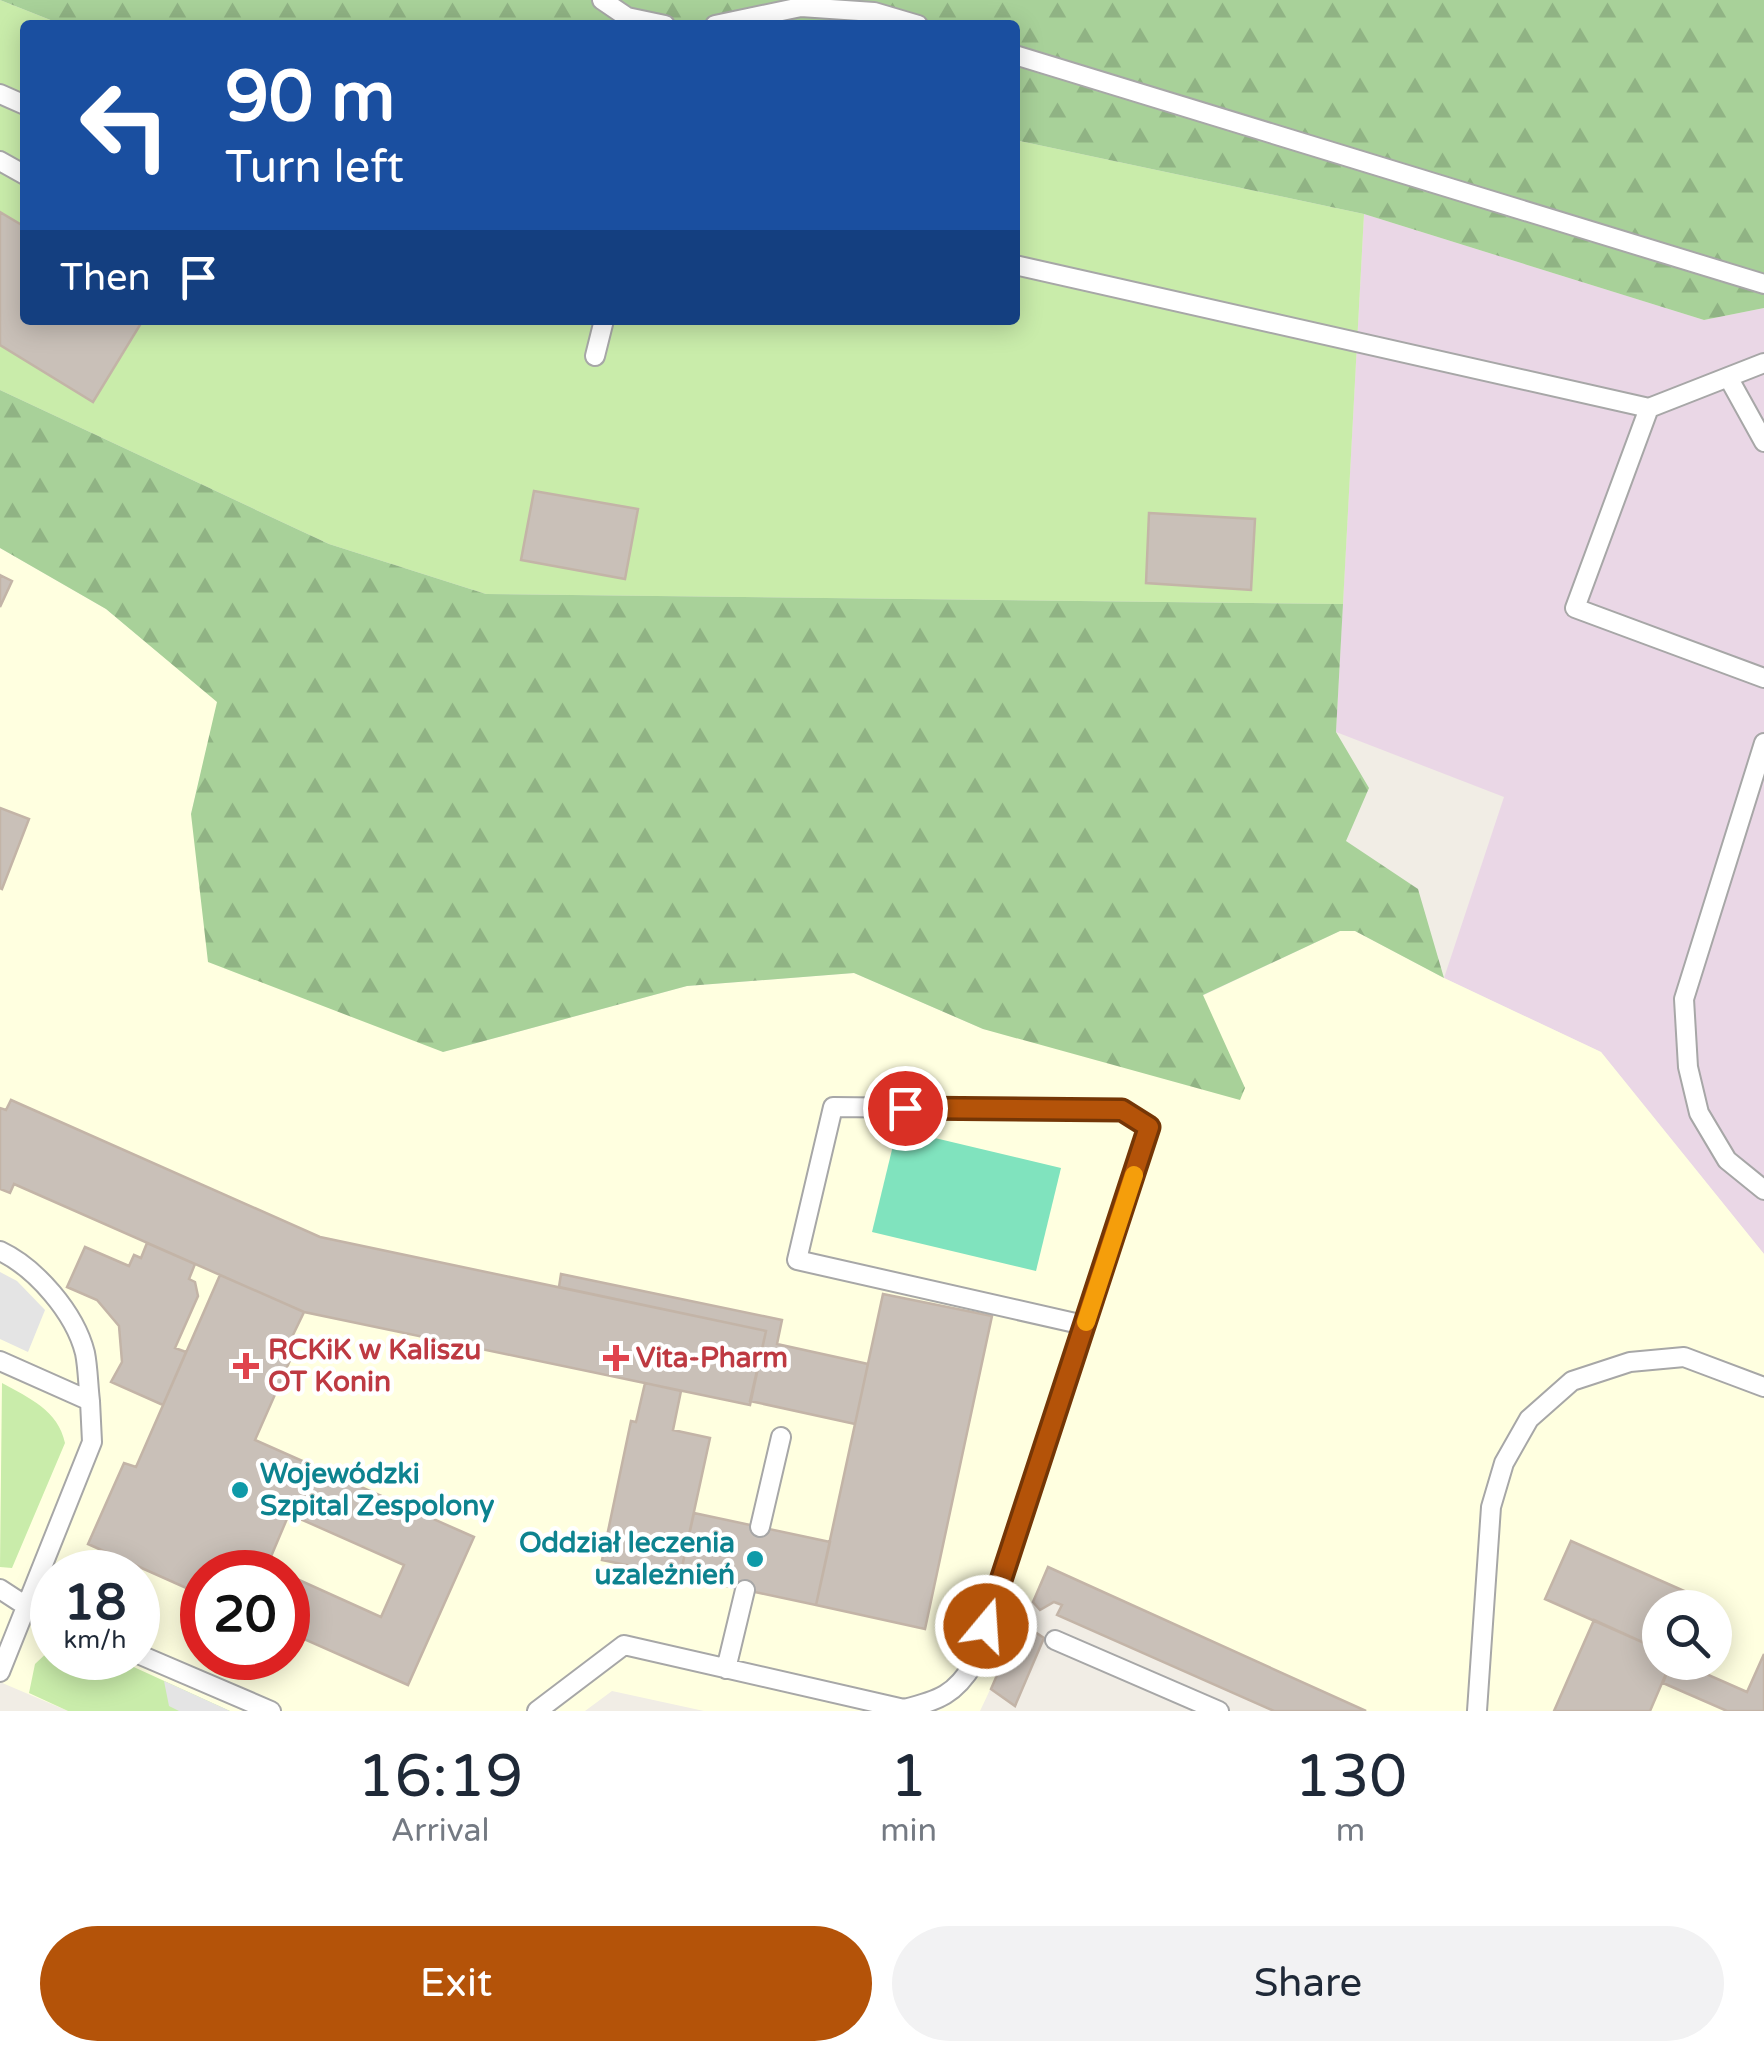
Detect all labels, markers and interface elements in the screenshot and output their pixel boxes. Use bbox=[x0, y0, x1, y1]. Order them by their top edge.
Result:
text: 90 m bbox=[225, 56, 395, 140]
icon: left bbox=[60, 60, 190, 190]
text: Turn left bbox=[225, 141, 404, 195]
icon: arrive bbox=[171, 250, 226, 305]
text: Then bbox=[60, 255, 151, 301]
pin bbox=[863, 1066, 948, 1151]
icon: arrive bbox=[878, 1081, 933, 1136]
place label: RCKiK w Kaliszu OT Konin bbox=[268, 1333, 481, 1399]
place label: Vita-Pharm bbox=[636, 1341, 788, 1375]
marker: Vita-Pharm bbox=[605, 1347, 627, 1369]
marker: RCKiK w Kaliszu OT Konin bbox=[233, 1353, 259, 1379]
place label: Wojewódzki Szpital Zespolony bbox=[260, 1457, 494, 1523]
marker: Wojewódzki Szpital Zespolony bbox=[229, 1479, 251, 1501]
place label: Oddział leczenia uzależnień bbox=[519, 1526, 735, 1592]
marker: Oddział leczenia uzależnień bbox=[744, 1548, 766, 1570]
speed limit sign: 20 bbox=[180, 1550, 310, 1680]
text: 18 bbox=[64, 1573, 126, 1633]
position arrow bbox=[934, 1574, 1038, 1678]
map controls bbox=[1642, 1590, 1732, 1680]
button: search bbox=[1642, 1590, 1732, 1680]
text: km/h bbox=[64, 1625, 126, 1655]
text: 16:19 bbox=[357, 1741, 523, 1813]
text: 1 bbox=[890, 1741, 927, 1813]
text: 130 bbox=[1294, 1741, 1407, 1813]
text: Arrival bbox=[391, 1812, 490, 1850]
text: min bbox=[880, 1812, 937, 1850]
text: m bbox=[1336, 1812, 1365, 1850]
button: Exit bbox=[40, 1926, 872, 2041]
button: Share bbox=[892, 1926, 1724, 2041]

